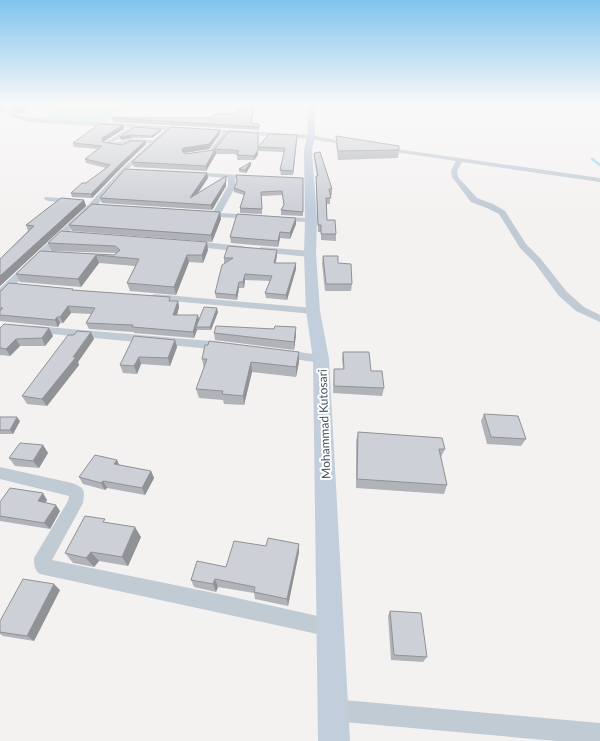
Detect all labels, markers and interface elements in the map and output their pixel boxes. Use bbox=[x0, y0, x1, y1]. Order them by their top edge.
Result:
street label: Mohammad Kutosari bbox=[315, 369, 333, 479]

